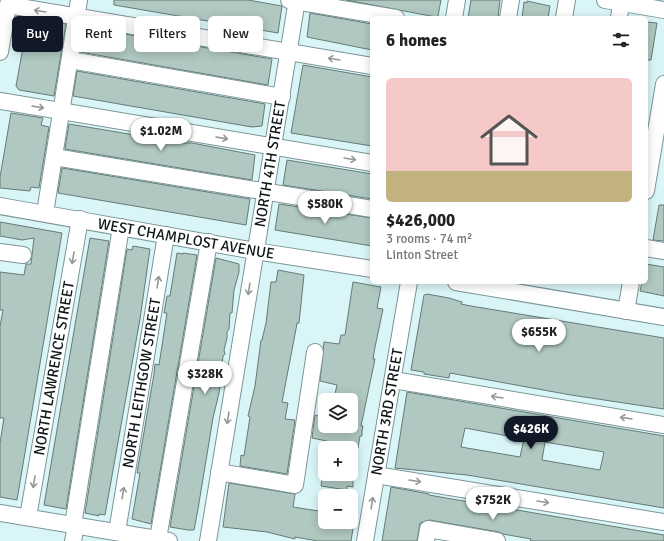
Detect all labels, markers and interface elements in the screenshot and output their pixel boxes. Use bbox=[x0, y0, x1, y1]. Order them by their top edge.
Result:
one-way arrow bbox=[33, 7, 46, 15]
chip: Buy bbox=[12, 16, 63, 52]
chip: Rent bbox=[71, 16, 126, 52]
chip: Filters bbox=[134, 16, 200, 52]
chip: New bbox=[208, 16, 263, 52]
icon: filters bbox=[610, 29, 632, 51]
text: 6 homes bbox=[386, 30, 447, 51]
one-way arrow bbox=[327, 55, 340, 63]
street label: NORTH 4TH STREET bbox=[251, 99, 289, 228]
one-way arrow bbox=[32, 103, 45, 111]
icon: home bbox=[473, 104, 545, 176]
pin: $1.02M bbox=[128, 118, 194, 152]
text: $1.02M bbox=[140, 123, 182, 139]
one-way arrow bbox=[215, 134, 228, 142]
one-way arrow bbox=[343, 155, 356, 163]
pin: $580K bbox=[297, 191, 353, 225]
text: $580K bbox=[307, 196, 343, 212]
text: $426,000 bbox=[386, 210, 455, 231]
street label: WEST CHAMPLOST AVENUE bbox=[96, 214, 276, 263]
text: 3 rooms · 74 m² bbox=[386, 231, 472, 247]
text: Linton Street bbox=[386, 247, 458, 263]
one-way arrow bbox=[69, 251, 77, 264]
one-way arrow bbox=[154, 276, 162, 289]
street label: NORTH LAWRENCE STREET bbox=[30, 279, 78, 457]
one-way arrow bbox=[245, 282, 253, 295]
street label: NORTH LEITHGOW STREET bbox=[119, 296, 165, 469]
pin: $655K bbox=[511, 319, 567, 353]
text: $655K bbox=[521, 324, 557, 340]
street label: NORTH 3RD STREET bbox=[367, 346, 407, 477]
pin: $328K bbox=[177, 361, 233, 395]
text: $328K bbox=[187, 366, 223, 382]
map controls bbox=[318, 393, 358, 529]
button: layers bbox=[318, 393, 358, 433]
one-way arrow bbox=[491, 393, 504, 401]
one-way arrow bbox=[224, 411, 232, 424]
one-way arrow bbox=[619, 414, 632, 422]
pin: $426K bbox=[503, 416, 559, 450]
text: $426K bbox=[513, 421, 549, 437]
button: + bbox=[318, 441, 358, 481]
one-way arrow bbox=[30, 475, 38, 488]
one-way arrow bbox=[408, 477, 421, 485]
one-way arrow bbox=[119, 487, 127, 500]
pin: $752K bbox=[465, 487, 521, 521]
button: − bbox=[318, 489, 358, 529]
text: $752K bbox=[475, 492, 511, 508]
one-way arrow bbox=[368, 496, 376, 509]
one-way arrow bbox=[536, 498, 549, 506]

